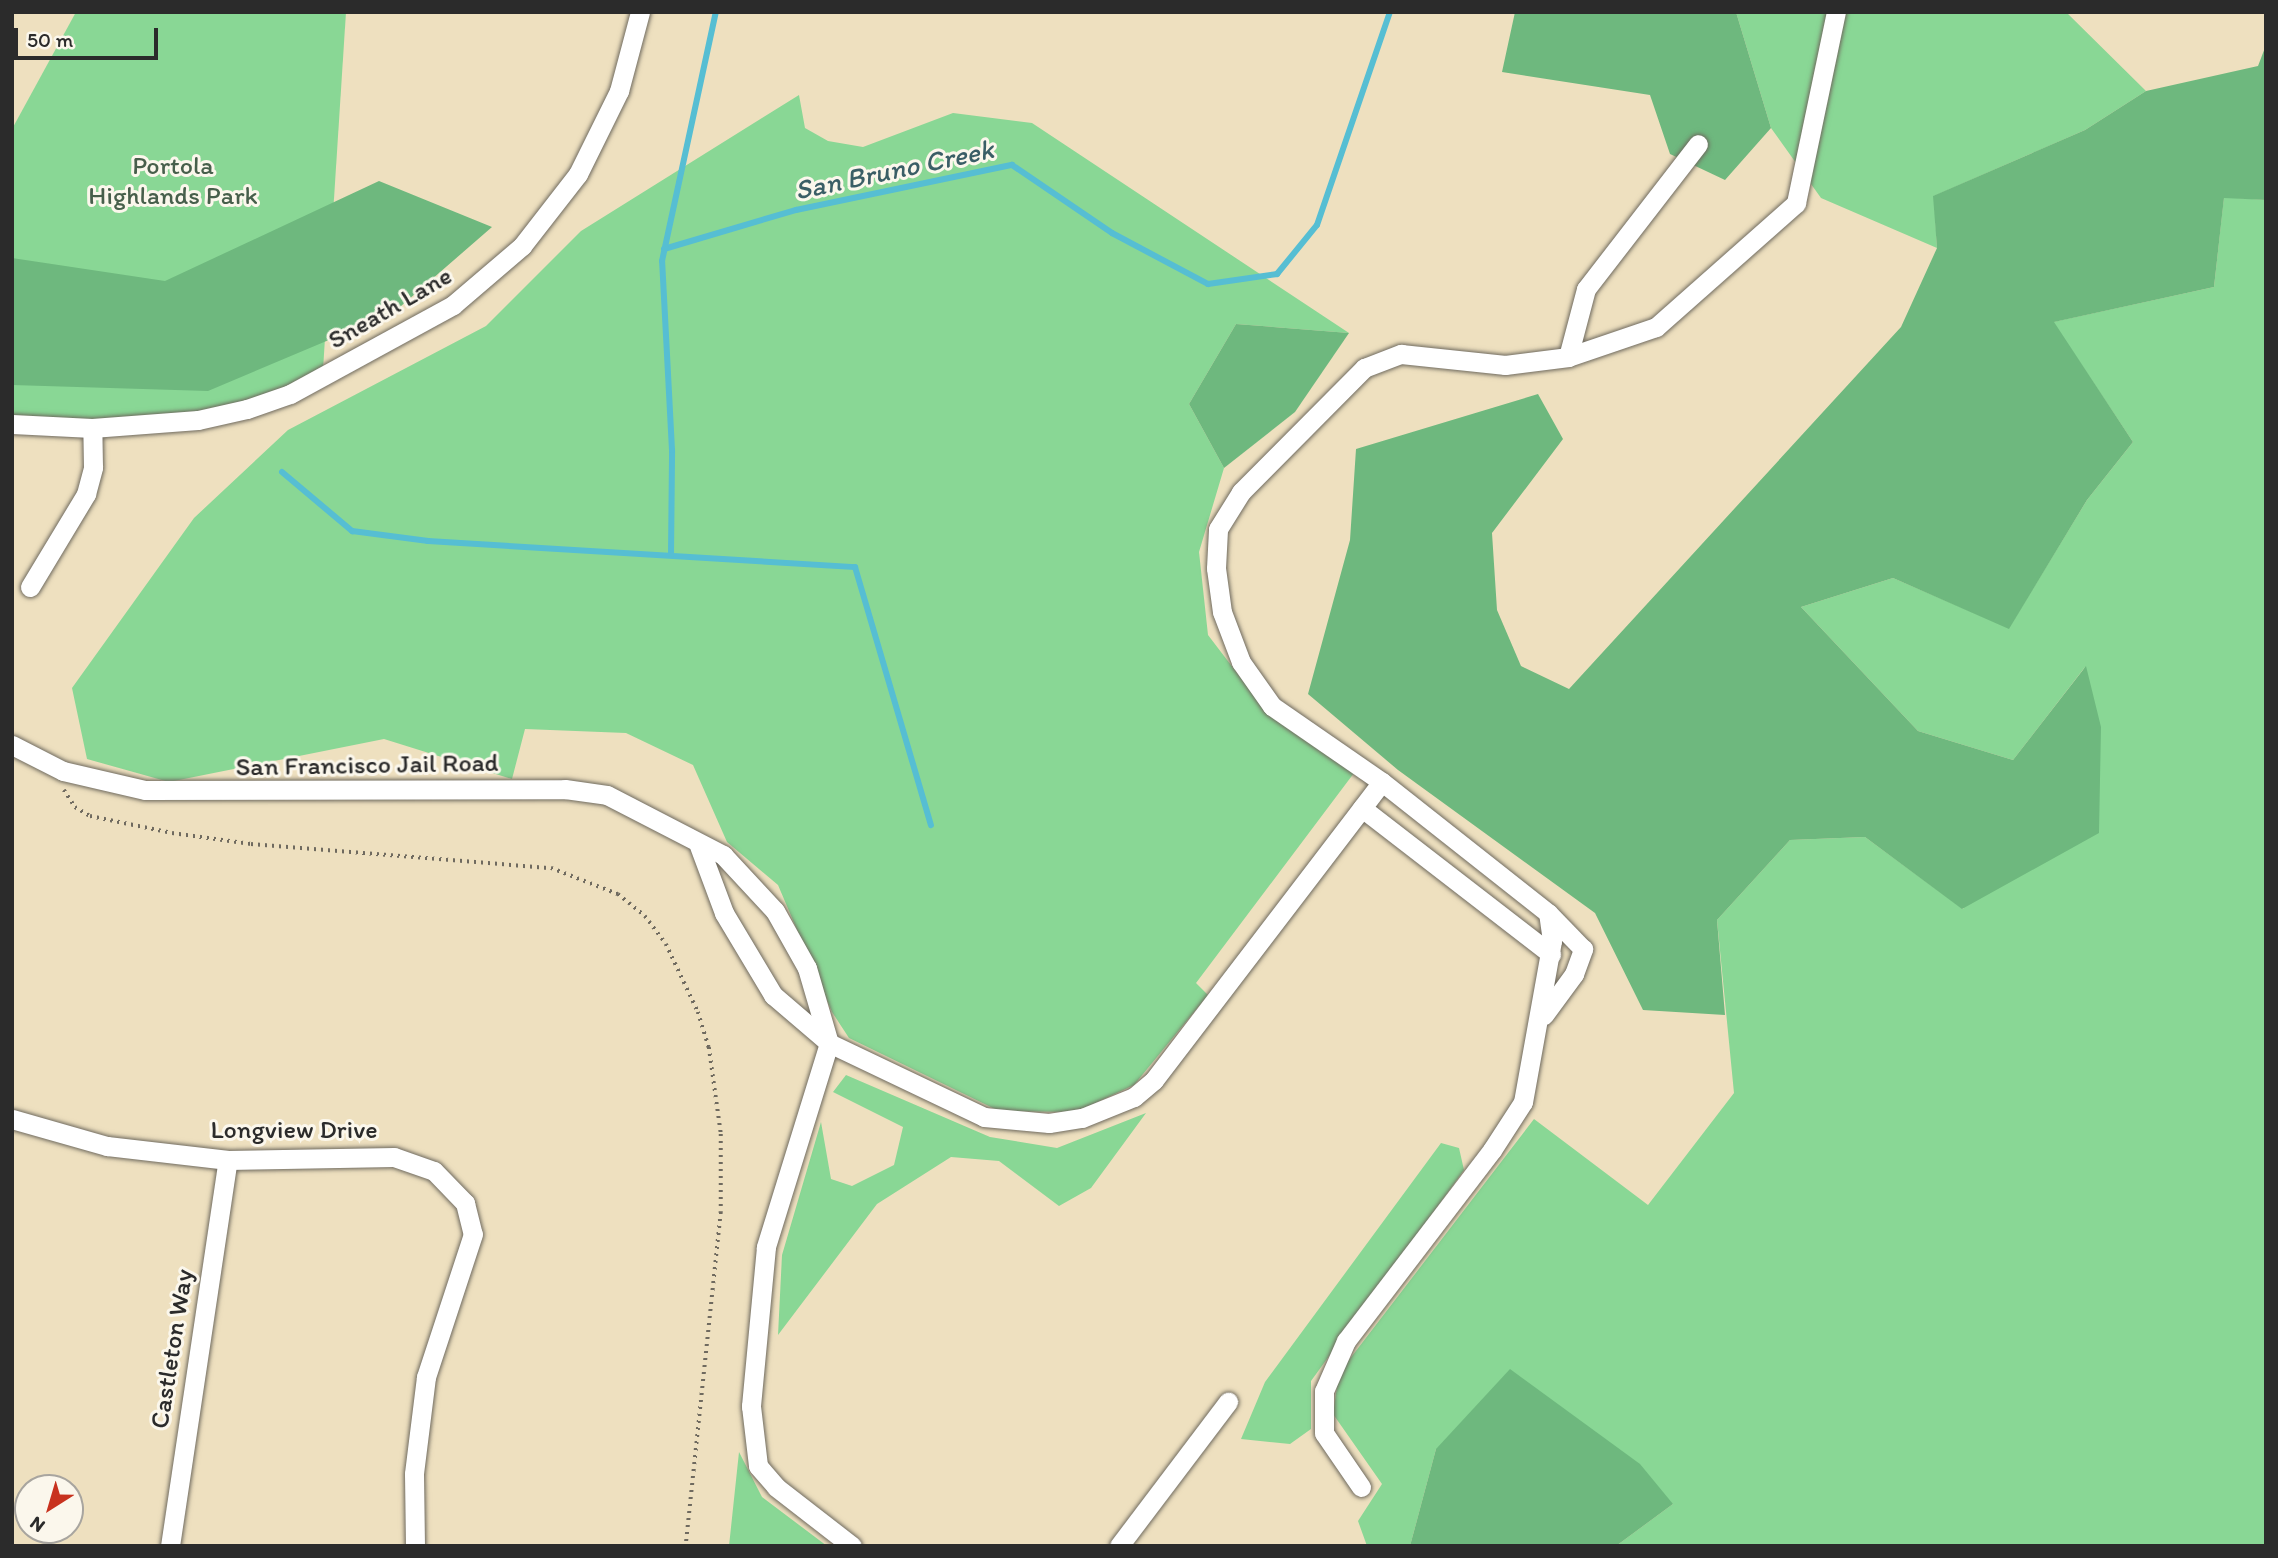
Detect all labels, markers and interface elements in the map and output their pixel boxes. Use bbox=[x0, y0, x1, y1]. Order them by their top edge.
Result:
scale bar bbox=[18, 14, 161, 58]
text: 50 m bbox=[27, 27, 73, 52]
water label: San Bruno Creek bbox=[792, 132, 996, 206]
park label: Portola Highlands Park bbox=[89, 150, 257, 212]
street label: Sneath Lane bbox=[323, 260, 457, 356]
street label: San Francisco Jail Road bbox=[236, 747, 498, 783]
street label: Longview Drive bbox=[210, 1114, 378, 1146]
street label: Castleton Way bbox=[144, 1267, 200, 1431]
north arrow bbox=[14, 1474, 84, 1544]
text: N bbox=[25, 1512, 49, 1538]

